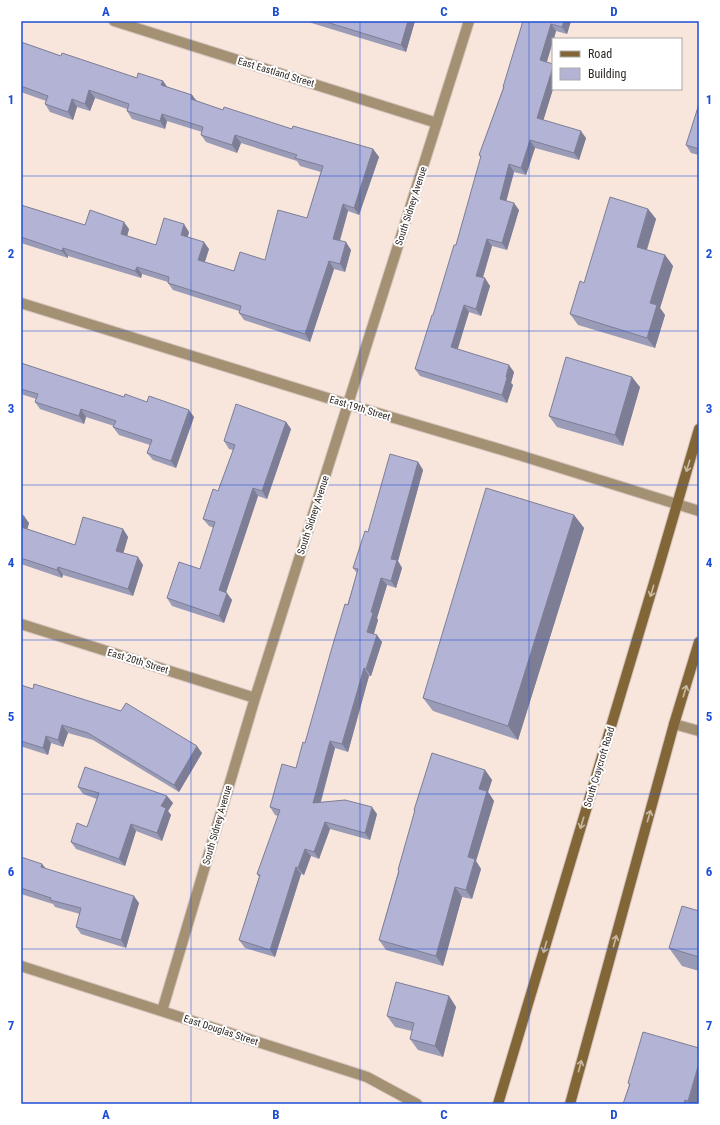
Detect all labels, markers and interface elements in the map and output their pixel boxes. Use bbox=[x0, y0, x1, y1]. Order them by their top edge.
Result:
text: A bbox=[102, 4, 110, 19]
text: B bbox=[272, 4, 280, 19]
text: C bbox=[440, 4, 448, 19]
text: D bbox=[610, 4, 618, 19]
legend bbox=[552, 38, 682, 90]
text: Road bbox=[588, 47, 612, 61]
street label: East Eastland Street bbox=[236, 55, 316, 89]
text: Building bbox=[588, 67, 626, 81]
text: 1 bbox=[8, 92, 14, 107]
text: 1 bbox=[706, 92, 712, 107]
street label: South Sidney Avenue bbox=[393, 165, 429, 247]
text: 2 bbox=[8, 246, 15, 261]
text: 2 bbox=[706, 246, 713, 261]
street label: East 19th Street bbox=[328, 394, 392, 422]
text: 3 bbox=[8, 401, 14, 416]
text: 3 bbox=[706, 401, 712, 416]
one-way arrow bbox=[684, 459, 691, 472]
street label: South Sidney Avenue bbox=[295, 474, 331, 556]
text: 4 bbox=[8, 555, 15, 570]
text: 4 bbox=[706, 555, 713, 570]
one-way arrow bbox=[648, 584, 655, 597]
street label: East 20th Street bbox=[106, 647, 170, 675]
one-way arrow bbox=[681, 685, 689, 697]
text: 5 bbox=[8, 709, 15, 724]
text: 5 bbox=[706, 709, 713, 724]
street label: South Craycroft Road bbox=[582, 725, 616, 809]
street label: South Sidney Avenue bbox=[200, 784, 234, 866]
one-way arrow bbox=[646, 809, 654, 822]
one-way arrow bbox=[578, 816, 585, 829]
text: 6 bbox=[8, 864, 15, 879]
text: 6 bbox=[706, 864, 713, 879]
one-way arrow bbox=[612, 935, 619, 948]
one-way arrow bbox=[541, 941, 548, 954]
street label: East Douglas Street bbox=[182, 1013, 260, 1047]
text: 7 bbox=[8, 1018, 15, 1033]
text: 7 bbox=[706, 1018, 713, 1033]
one-way arrow bbox=[577, 1060, 585, 1073]
text: A bbox=[102, 1107, 110, 1122]
text: B bbox=[272, 1107, 280, 1122]
text: C bbox=[440, 1107, 448, 1122]
text: D bbox=[610, 1107, 618, 1122]

